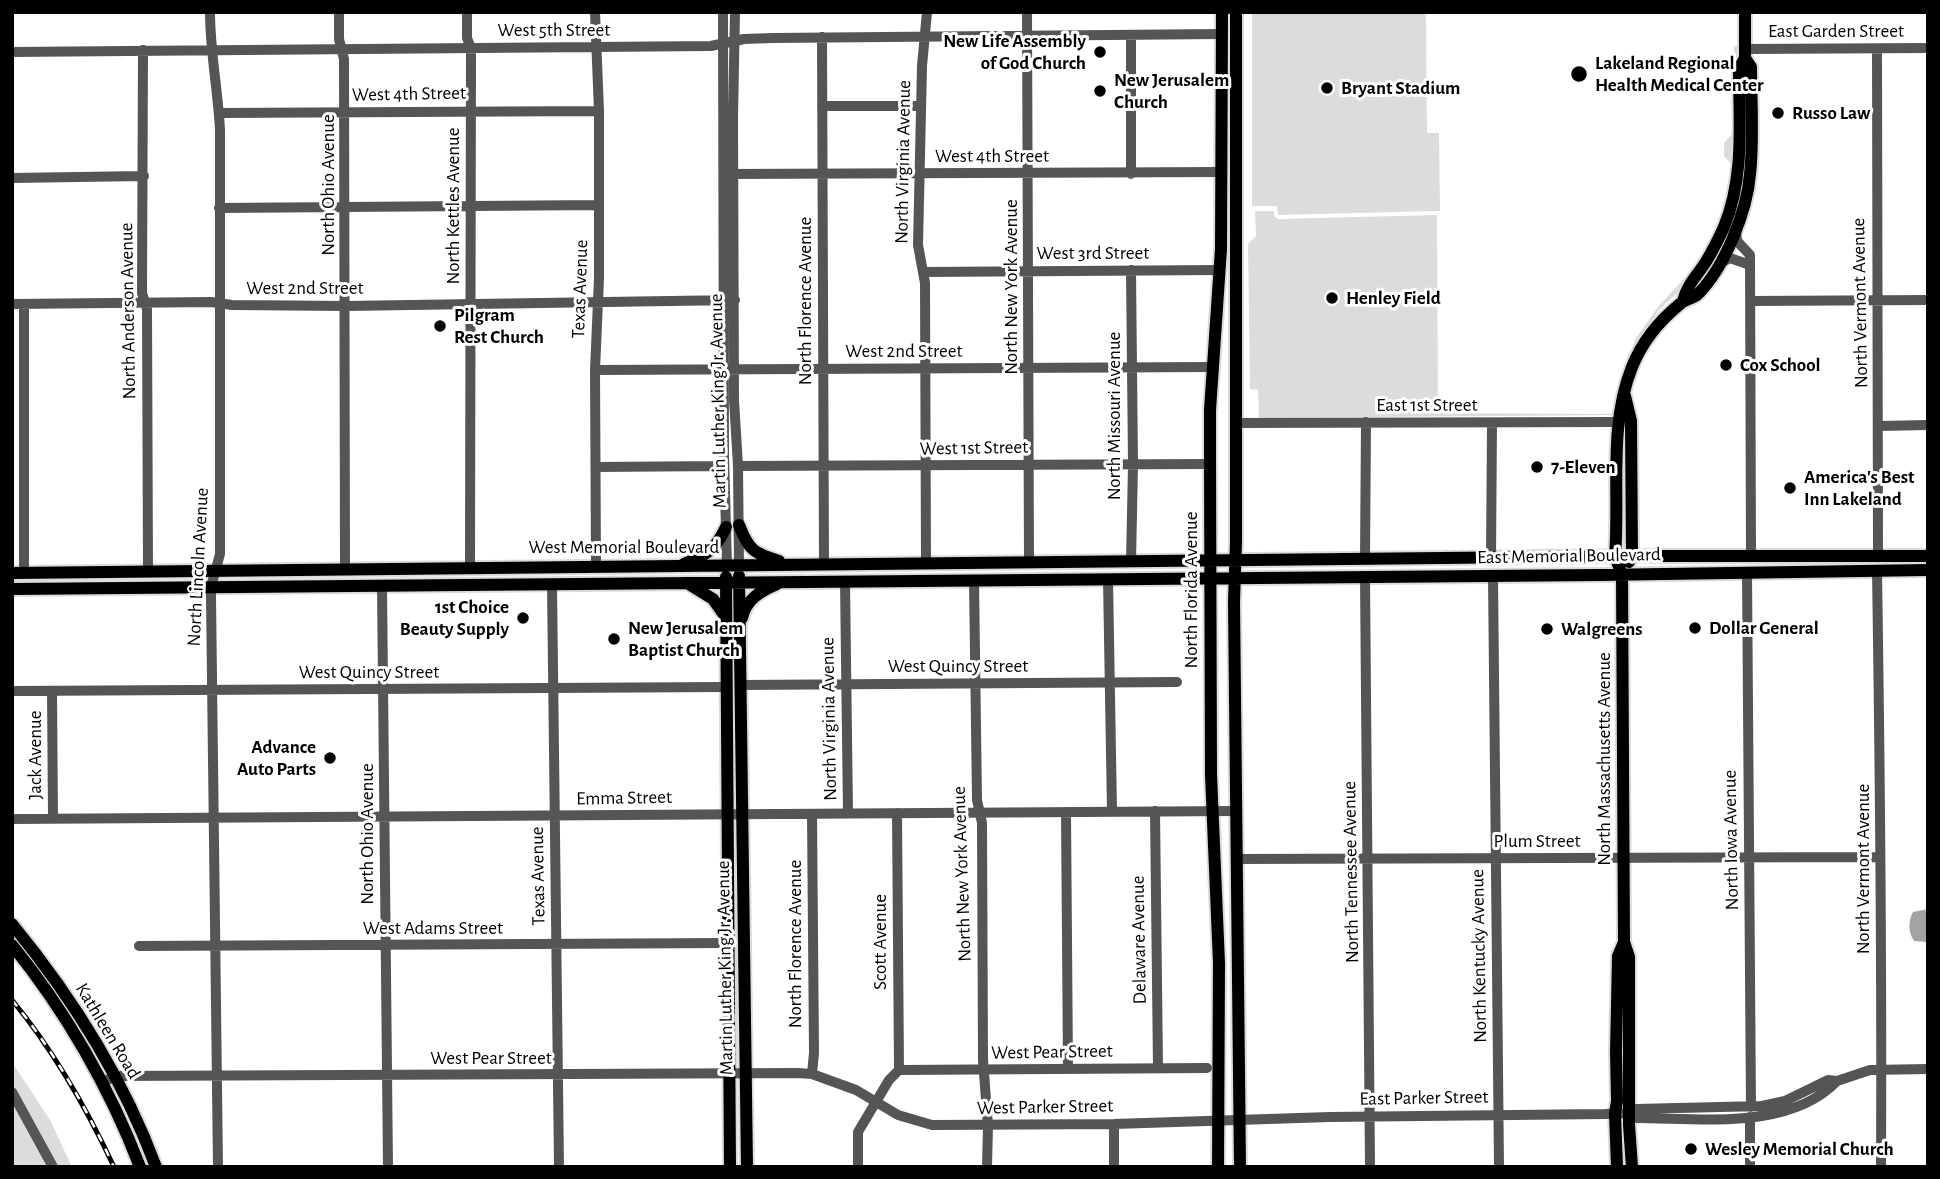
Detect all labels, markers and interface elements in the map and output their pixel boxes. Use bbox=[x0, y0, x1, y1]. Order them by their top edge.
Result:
street label: West 5th Street bbox=[498, 19, 610, 41]
street label: East Garden Street bbox=[1768, 20, 1904, 42]
place label: New Life Assembly of God Church bbox=[943, 30, 1086, 74]
marker: New Life Assembly of God Church bbox=[1092, 44, 1108, 60]
place label: Lakeland Regional Health Medical Center bbox=[1595, 52, 1764, 96]
marker: Lakeland Regional Health Medical Center bbox=[1569, 64, 1589, 84]
place label: New Jerusalem Church bbox=[1114, 69, 1229, 113]
place label: Bryant Stadium bbox=[1341, 77, 1460, 99]
street label: North Virginia Avenue bbox=[890, 80, 916, 244]
marker: Bryant Stadium bbox=[1319, 80, 1335, 96]
street label: West 4th Street bbox=[352, 82, 466, 106]
marker: New Jerusalem Church bbox=[1092, 83, 1108, 99]
place label: Russo Law bbox=[1792, 102, 1870, 124]
marker: Russo Law bbox=[1770, 105, 1786, 121]
street label: North Ohio Avenue bbox=[317, 114, 339, 256]
street label: North Kettles Avenue bbox=[442, 128, 464, 284]
street label: West 4th Street bbox=[935, 145, 1049, 167]
street label: North New York Avenue bbox=[1000, 199, 1022, 375]
street label: North Florence Avenue bbox=[794, 217, 816, 385]
street label: North Vermont Avenue bbox=[1847, 218, 1873, 388]
street label: North Anderson Avenue bbox=[115, 222, 141, 400]
street label: Texas Avenue bbox=[567, 239, 593, 339]
street label: West 3rd Street bbox=[1037, 242, 1149, 264]
street label: West 2nd Street bbox=[246, 277, 364, 299]
place label: Henley Field bbox=[1346, 287, 1441, 309]
marker: Henley Field bbox=[1324, 290, 1340, 306]
street label: Martin Luther King Jr. Avenue bbox=[705, 293, 731, 509]
place label: Pilgram Rest Church bbox=[454, 304, 544, 348]
marker: Pilgram Rest Church bbox=[432, 318, 448, 334]
street label: North Missouri Avenue bbox=[1103, 332, 1125, 500]
street label: West 2nd Street bbox=[845, 340, 963, 362]
place label: Cox School bbox=[1740, 354, 1821, 376]
marker: Cox School bbox=[1718, 357, 1734, 373]
street label: East 1st Street bbox=[1376, 394, 1478, 416]
street label: West 1st Street bbox=[920, 436, 1028, 460]
place label: 7-Eleven bbox=[1551, 456, 1615, 478]
marker: 7-Eleven bbox=[1529, 459, 1545, 475]
place label: America's Best Inn Lakeland bbox=[1804, 466, 1914, 510]
marker: America's Best Inn Lakeland bbox=[1782, 480, 1798, 496]
street label: North Lincoln Avenue bbox=[182, 487, 214, 647]
street label: North Florida Avenue bbox=[1180, 512, 1202, 668]
street label: West Memorial Boulevard bbox=[529, 536, 719, 558]
street label: East Memorial Boulevard bbox=[1477, 543, 1661, 569]
place label: 1st Choice Beauty Supply bbox=[400, 596, 509, 640]
marker: 1st Choice Beauty Supply bbox=[515, 610, 531, 626]
place label: New Jerusalem Baptist Church bbox=[628, 617, 743, 661]
place label: Dollar General bbox=[1709, 617, 1819, 639]
place label: Walgreens bbox=[1561, 618, 1643, 640]
marker: Dollar General bbox=[1687, 620, 1703, 636]
marker: Walgreens bbox=[1539, 621, 1555, 637]
marker: New Jerusalem Baptist Church bbox=[606, 631, 622, 647]
street label: North Virginia Avenue bbox=[816, 637, 842, 801]
street label: North Massachusetts Avenue bbox=[1593, 652, 1615, 866]
street label: West Quincy Street bbox=[888, 655, 1028, 677]
street label: West Quincy Street bbox=[299, 661, 439, 683]
street label: Jack Avenue bbox=[24, 711, 46, 799]
place label: Advance Auto Parts bbox=[237, 736, 316, 780]
marker: Advance Auto Parts bbox=[322, 750, 338, 766]
street label: North Ohio Avenue bbox=[356, 763, 378, 905]
street label: North Iowa Avenue bbox=[1718, 770, 1744, 910]
street label: North Tennessee Avenue bbox=[1338, 781, 1364, 963]
street label: North Vermont Avenue bbox=[1852, 784, 1874, 954]
street label: Emma Street bbox=[576, 786, 672, 810]
street label: North New York Avenue bbox=[948, 786, 976, 962]
street label: Texas Avenue bbox=[526, 826, 550, 926]
street label: Plum Street bbox=[1493, 830, 1581, 852]
street label: Martin Luther King Jr. Avenue bbox=[712, 860, 738, 1076]
street label: North Florence Avenue bbox=[784, 860, 806, 1028]
street label: North Kentucky Avenue bbox=[1466, 869, 1492, 1043]
street label: Delaware Avenue bbox=[1126, 875, 1152, 1005]
street label: Scott Avenue bbox=[869, 894, 891, 990]
street label: West Adams Street bbox=[363, 917, 503, 939]
street label: Kathleen Road bbox=[70, 979, 146, 1083]
street label: West Pear Street bbox=[991, 1040, 1113, 1064]
street label: West Pear Street bbox=[430, 1047, 552, 1069]
street label: East Parker Street bbox=[1359, 1085, 1489, 1111]
street label: West Parker Street bbox=[977, 1094, 1113, 1120]
place label: Wesley Memorial Church bbox=[1705, 1138, 1894, 1160]
marker: Wesley Memorial Church bbox=[1683, 1141, 1699, 1157]

